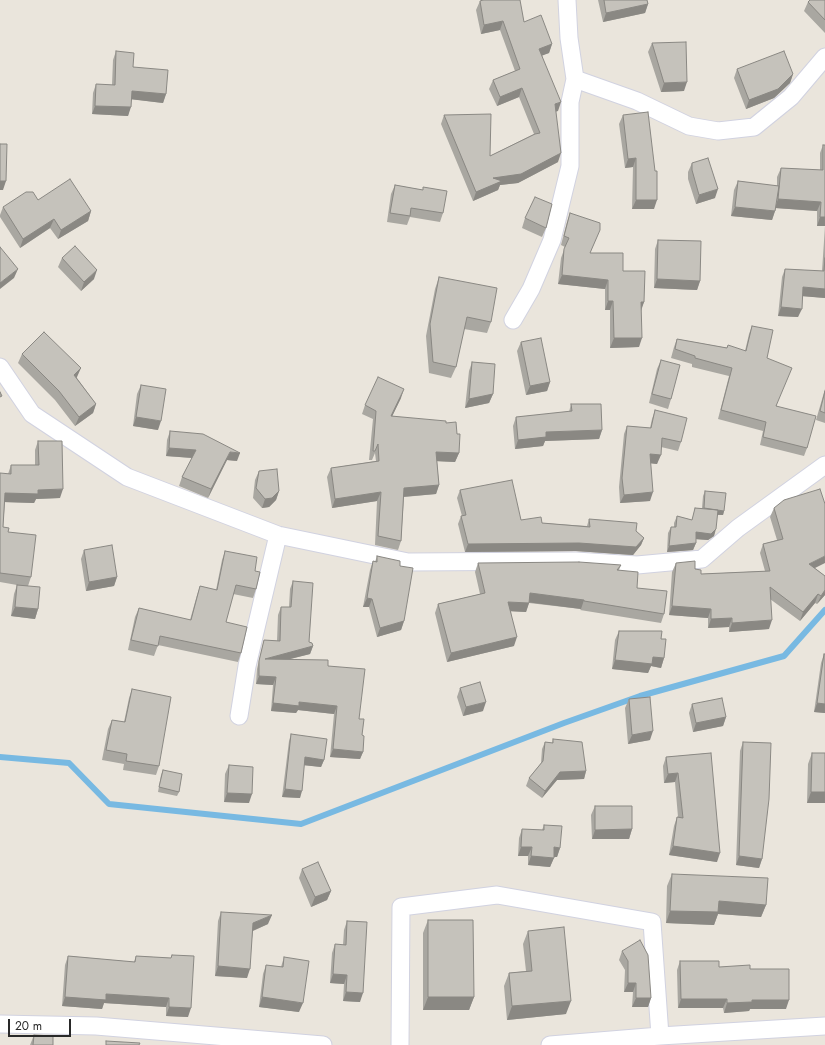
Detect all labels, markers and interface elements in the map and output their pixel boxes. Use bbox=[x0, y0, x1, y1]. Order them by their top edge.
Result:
scale bar bbox=[10, 1011, 73, 1037]
text: 20 m bbox=[15, 1017, 42, 1035]

